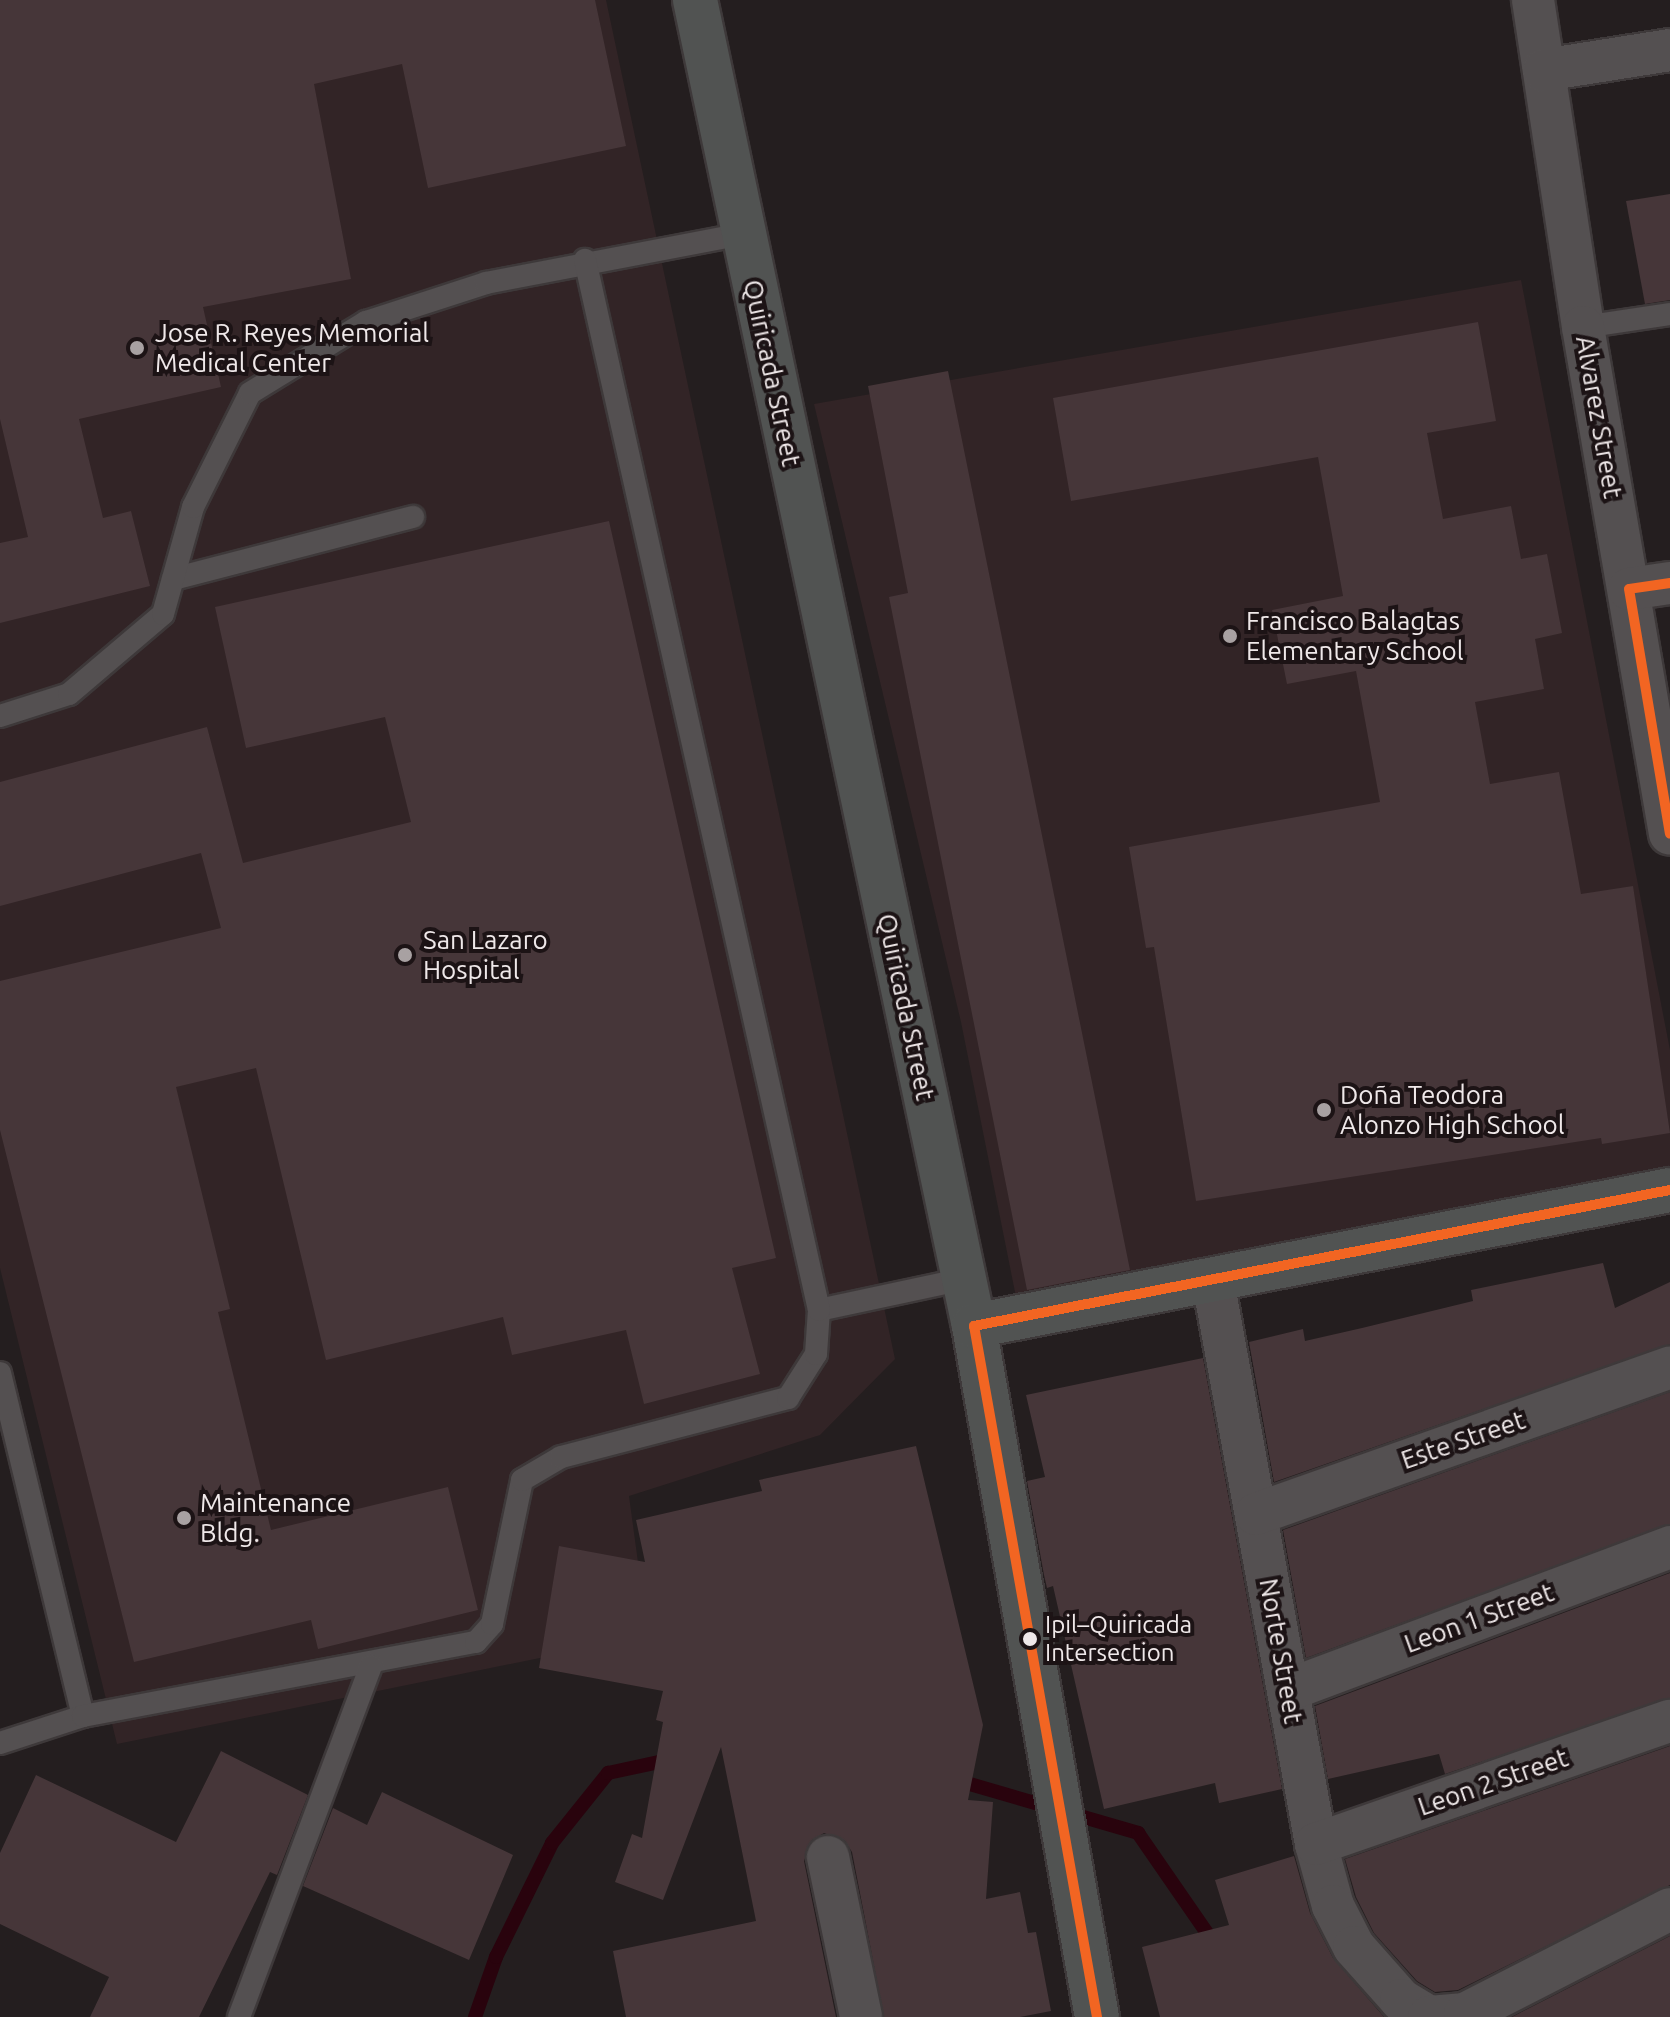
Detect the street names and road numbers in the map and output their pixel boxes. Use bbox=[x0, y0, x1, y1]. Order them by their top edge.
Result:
street label: Quiricada Street bbox=[737, 277, 807, 469]
street label: Alvarez Street bbox=[1569, 333, 1629, 501]
street label: Quiricada Street bbox=[871, 911, 941, 1103]
street label: Este Street bbox=[1397, 1404, 1529, 1476]
street label: Norte Street bbox=[1253, 1576, 1309, 1726]
street label: Leon 1 Street bbox=[1400, 1577, 1558, 1659]
street label: Leon 2 Street bbox=[1414, 1742, 1572, 1822]

